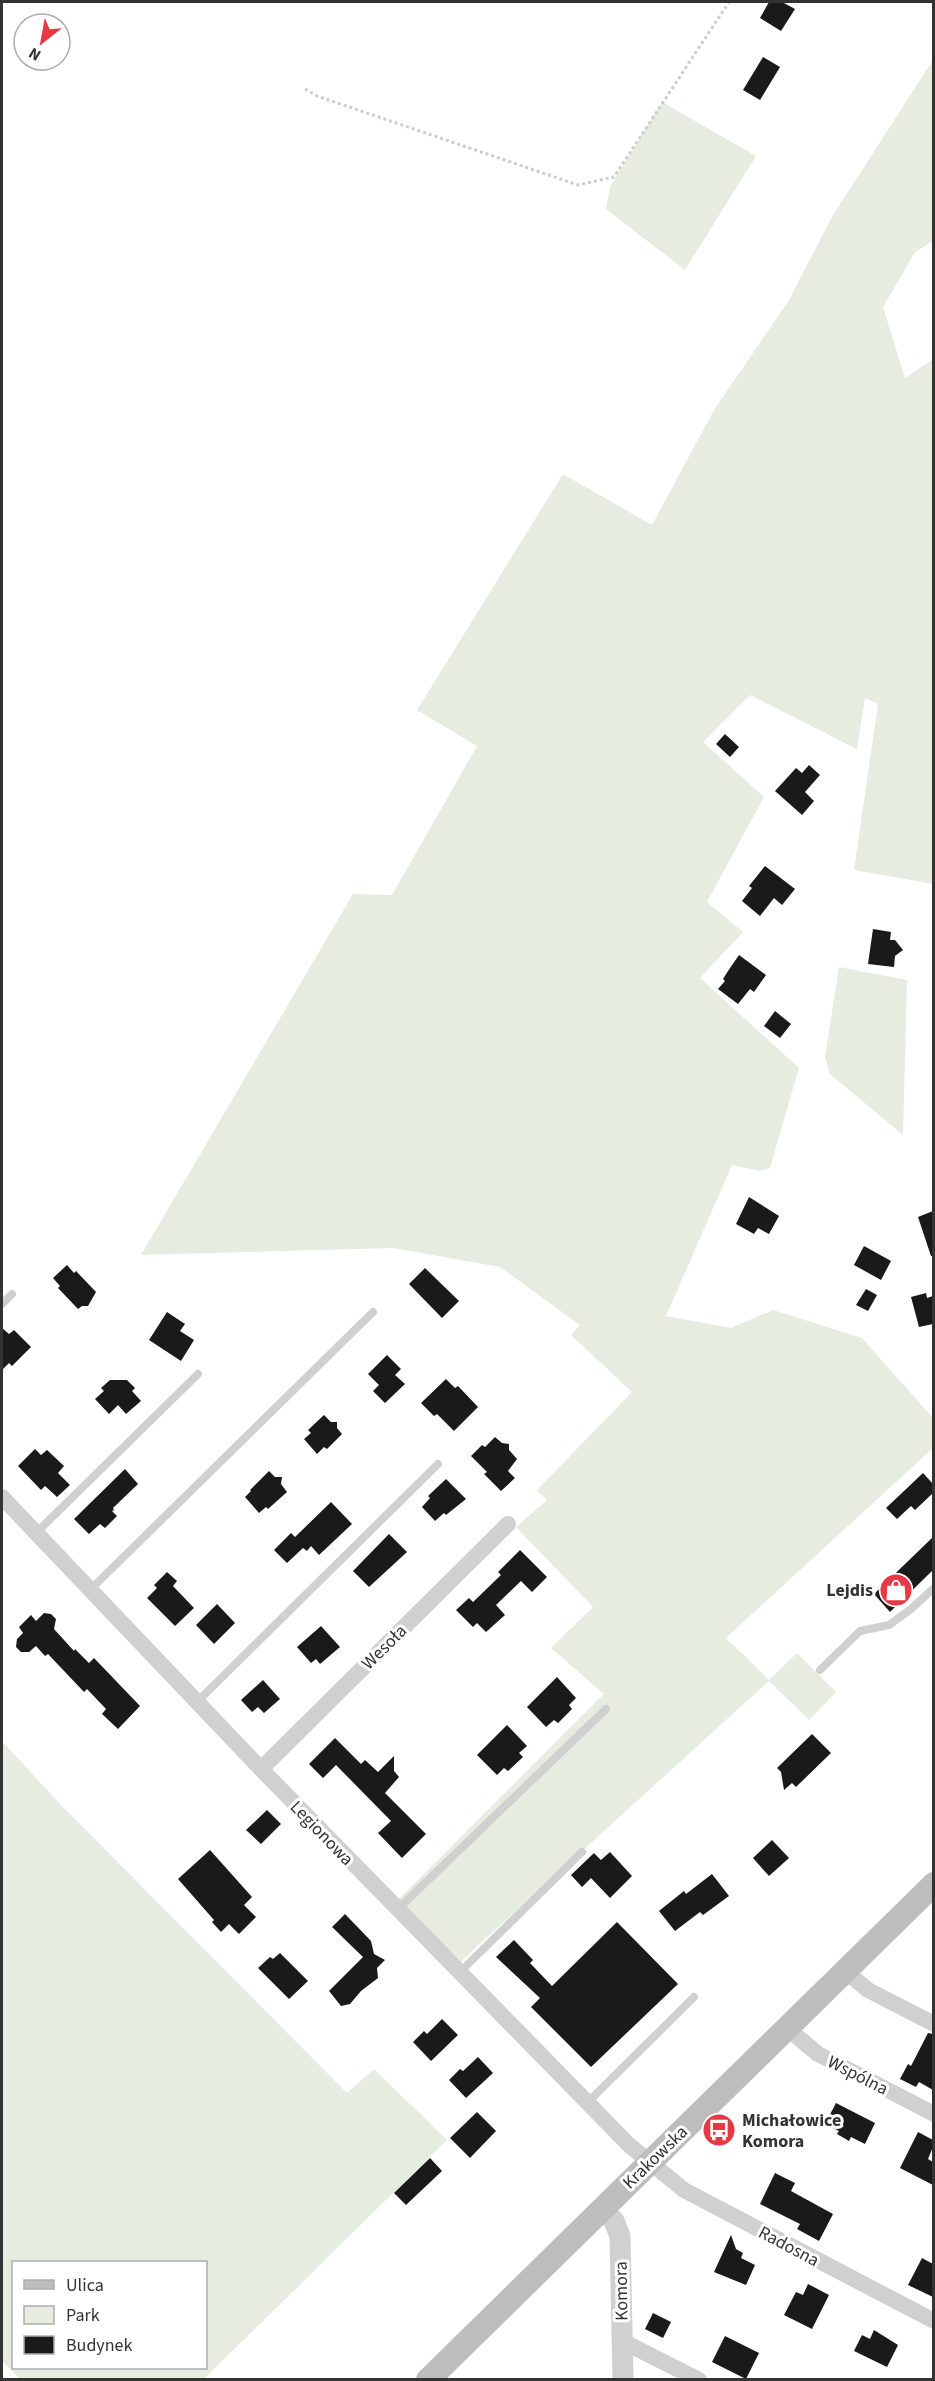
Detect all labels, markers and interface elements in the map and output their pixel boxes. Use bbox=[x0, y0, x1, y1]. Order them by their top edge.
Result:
north arrow bbox=[12, 12, 72, 72]
text: N bbox=[25, 42, 45, 66]
shop icon: Lejdis bbox=[878, 1572, 914, 1608]
place label: Lejdis bbox=[826, 1578, 873, 1603]
street label: Wesoła bbox=[356, 1619, 413, 1676]
street label: Legionowa bbox=[284, 1795, 359, 1871]
street label: Wspólna bbox=[823, 2050, 892, 2101]
place label: Michałowice Komora bbox=[742, 2108, 841, 2154]
bus stop icon: Michałowice Komora bbox=[701, 2112, 737, 2148]
street label: Krakowska bbox=[617, 2120, 693, 2195]
street label: Radosna bbox=[754, 2220, 824, 2273]
legend bbox=[12, 2261, 207, 2369]
street label: Komora bbox=[608, 2261, 635, 2321]
text: Ulica bbox=[66, 2273, 104, 2298]
text: Park bbox=[66, 2303, 100, 2328]
text: Budynek bbox=[66, 2333, 133, 2358]

